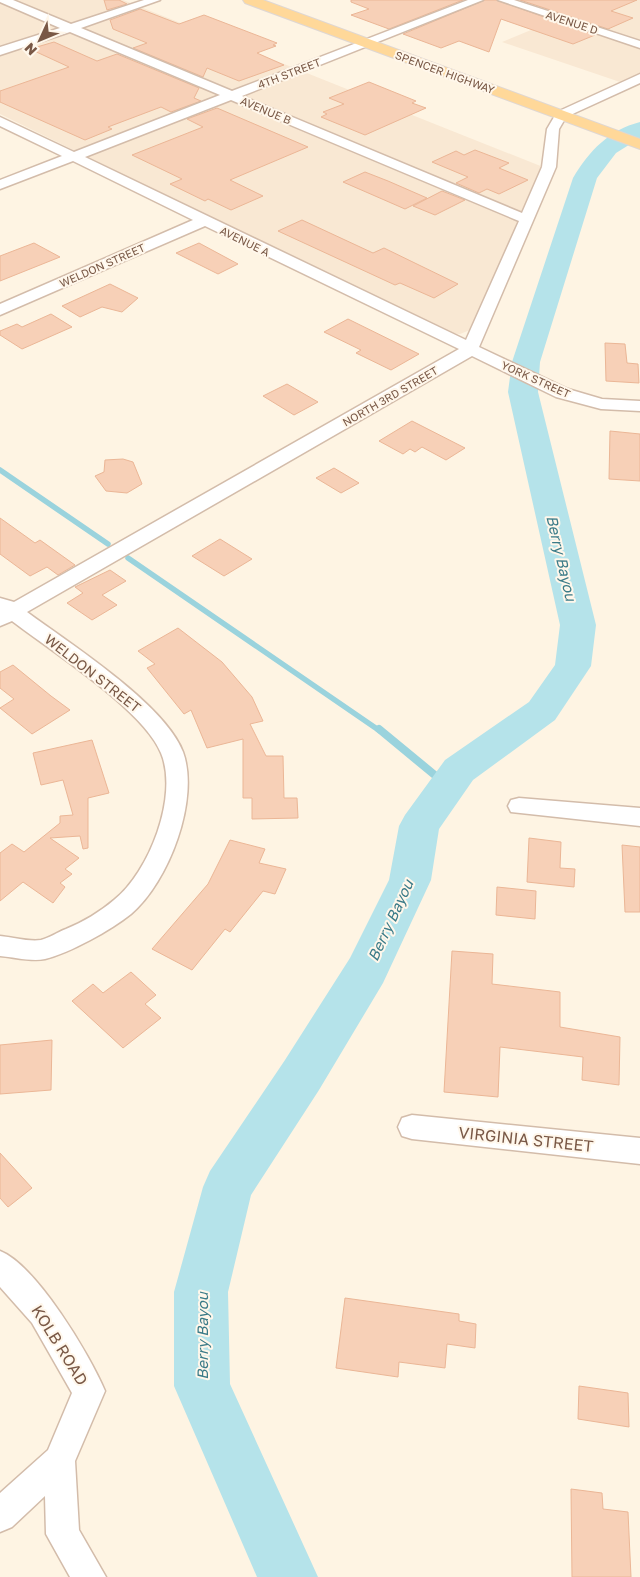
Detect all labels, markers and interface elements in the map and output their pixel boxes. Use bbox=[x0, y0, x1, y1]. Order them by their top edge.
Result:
street label: AVENUE D bbox=[544, 7, 600, 37]
north arrow bbox=[15, 15, 65, 65]
text: N bbox=[20, 40, 40, 59]
street label: SPENCER HIGHWAY bbox=[394, 48, 496, 96]
street label: 4TH STREET bbox=[256, 55, 322, 91]
street label: AVENUE B bbox=[239, 94, 293, 126]
street label: AVENUE A bbox=[218, 223, 273, 259]
street label: WELDON STREET bbox=[57, 240, 147, 290]
street label: YORK STREET bbox=[499, 358, 573, 400]
street label: NORTH 3RD STREET bbox=[340, 363, 440, 429]
water label: Berry Bayou bbox=[542, 513, 581, 604]
street label: WELDON STREET bbox=[42, 630, 145, 716]
water label: Berry Bayou bbox=[363, 876, 418, 964]
street label: VIRGINIA STREET bbox=[458, 1122, 594, 1156]
water label: Berry Bayou bbox=[193, 1291, 212, 1380]
street label: KOLB ROAD bbox=[27, 1301, 93, 1389]

